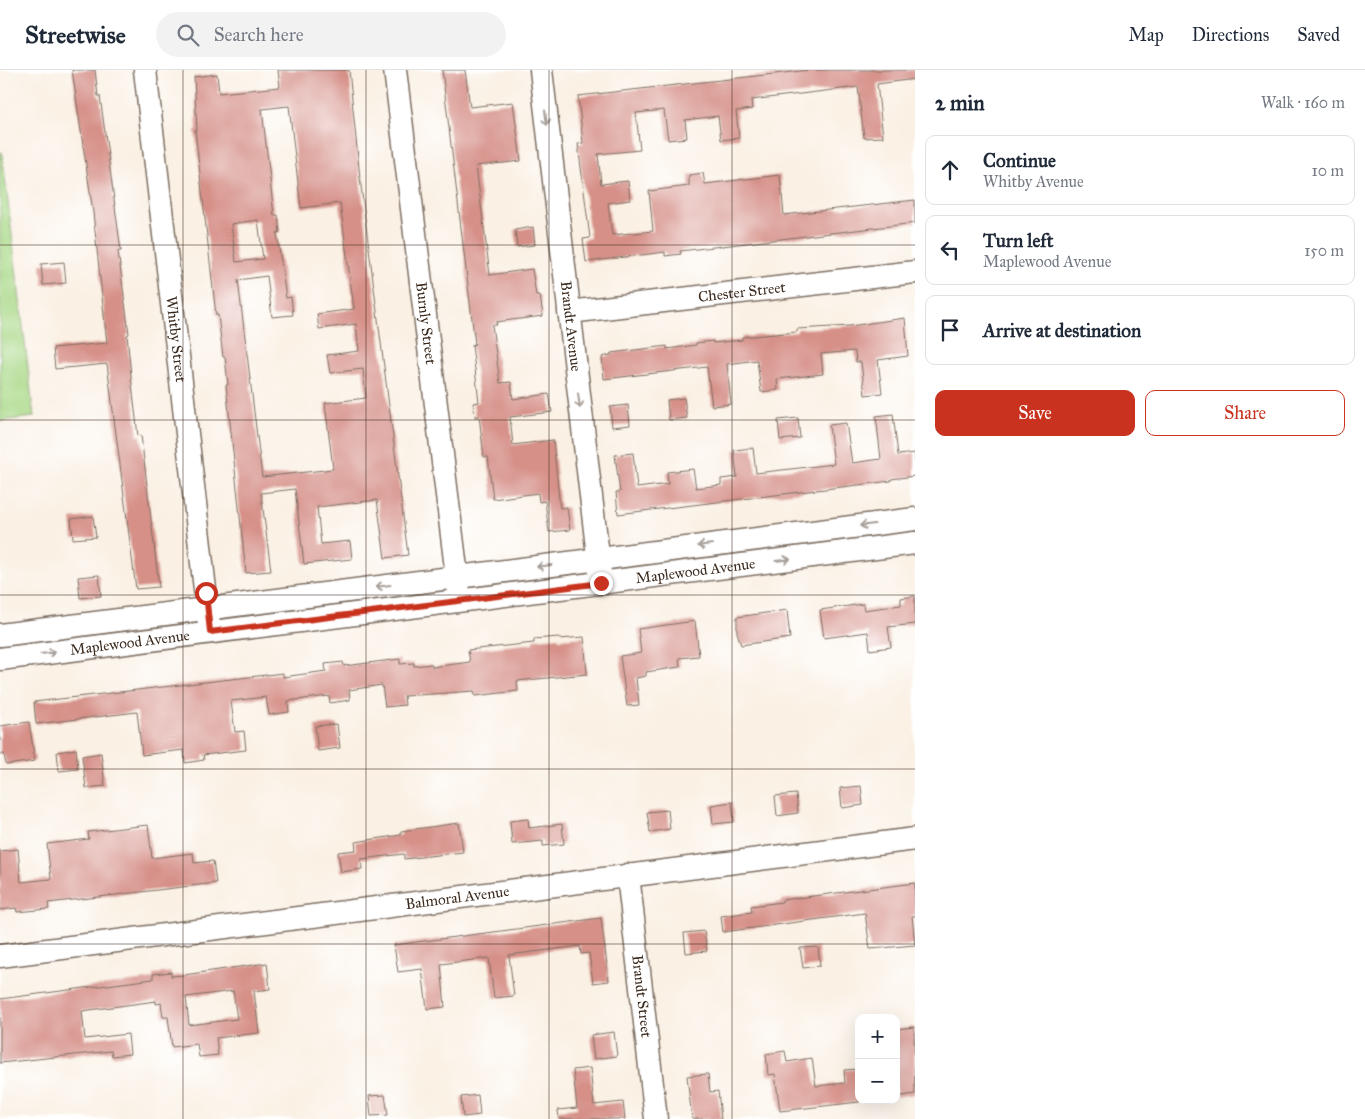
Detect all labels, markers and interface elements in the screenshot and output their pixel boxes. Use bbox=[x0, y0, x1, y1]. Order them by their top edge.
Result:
search box bbox=[156, 12, 506, 57]
text: Streetwise bbox=[25, 20, 126, 50]
icon: search bbox=[174, 21, 202, 49]
text: Search here bbox=[214, 23, 304, 46]
text: Map bbox=[1128, 24, 1164, 46]
text: Directions bbox=[1192, 24, 1269, 46]
text: Saved bbox=[1297, 24, 1340, 46]
text: 2 min bbox=[935, 90, 985, 116]
text: Walk · 160 m bbox=[1261, 93, 1345, 112]
one-way arrow bbox=[541, 110, 551, 126]
text: Continue bbox=[983, 149, 1056, 172]
icon: ahead bbox=[936, 156, 964, 184]
text: 10 m bbox=[1312, 161, 1344, 180]
text: Whitby Avenue bbox=[983, 172, 1084, 191]
text: Turn left bbox=[983, 229, 1053, 252]
icon: left bbox=[936, 236, 964, 264]
text: 150 m bbox=[1304, 241, 1344, 260]
text: Maplewood Avenue bbox=[983, 252, 1111, 271]
street label: Chester Street bbox=[697, 278, 787, 306]
street label: Brandt Avenue bbox=[557, 280, 585, 373]
street label: Burnly Street bbox=[412, 281, 440, 366]
street label: Whitby Street bbox=[162, 295, 190, 384]
icon: arrive bbox=[936, 316, 964, 344]
text: Arrive at destination bbox=[983, 319, 1141, 342]
button: Save bbox=[935, 390, 1135, 436]
button: Share bbox=[1145, 390, 1345, 436]
one-way arrow bbox=[574, 393, 584, 409]
one-way arrow bbox=[859, 520, 875, 530]
one-way arrow bbox=[698, 540, 714, 550]
street label: Maplewood Avenue bbox=[635, 554, 756, 587]
one-way arrow bbox=[774, 555, 790, 565]
one-way arrow bbox=[536, 561, 552, 571]
route end bbox=[590, 572, 613, 595]
one-way arrow bbox=[375, 581, 391, 591]
route start bbox=[195, 582, 218, 605]
street label: Maplewood Avenue bbox=[69, 626, 191, 659]
one-way arrow bbox=[40, 648, 56, 658]
street label: Balmoral Avenue bbox=[404, 882, 510, 913]
street label: Brandt Street bbox=[628, 954, 656, 1039]
map controls bbox=[855, 1014, 900, 1104]
button: + bbox=[855, 1014, 900, 1059]
button: − bbox=[855, 1059, 900, 1104]

